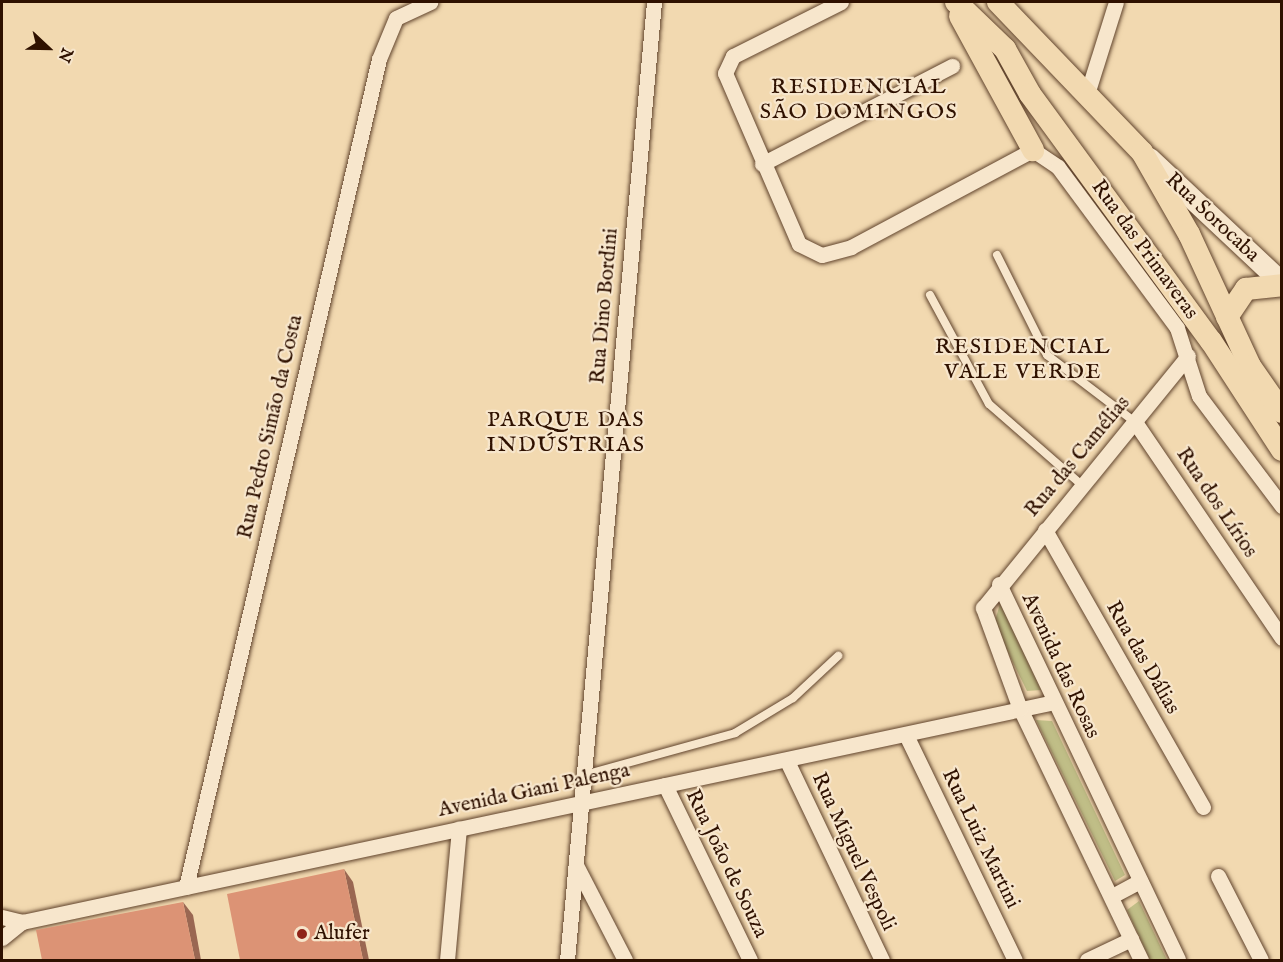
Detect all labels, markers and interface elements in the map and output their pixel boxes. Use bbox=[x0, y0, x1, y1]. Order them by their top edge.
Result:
north arrow bbox=[18, 18, 78, 78]
text: N bbox=[53, 45, 77, 65]
district label: RESIDENCIAL SÃO DOMINGOS bbox=[760, 74, 958, 125]
street label: Rua Sorocaba bbox=[1160, 168, 1264, 268]
street label: Rua das Primaveras bbox=[1085, 175, 1203, 325]
street label: Rua Dino Bordini bbox=[586, 227, 624, 385]
street label: Rua Pedro Simão da Costa bbox=[233, 313, 309, 541]
district label: RESIDENCIAL VALE VERDE bbox=[935, 334, 1111, 386]
street label: Rua das Camélias bbox=[1020, 391, 1136, 523]
district label: PARQUE DAS INDÚSTRIAS bbox=[487, 407, 645, 458]
street label: Rua dos Lírios bbox=[1170, 443, 1262, 563]
street label: Avenida das Rosas bbox=[1015, 589, 1105, 743]
street label: Rua das Dálias bbox=[1099, 597, 1185, 719]
street label: Avenida Giani Palenga bbox=[436, 758, 632, 824]
street label: Rua Luiz Martini bbox=[935, 765, 1025, 913]
street label: Rua Miguel Vespoli bbox=[805, 769, 901, 935]
street label: Rua João de Souza bbox=[679, 786, 773, 942]
place label: Alufer bbox=[314, 921, 370, 947]
marker: Alufer bbox=[295, 927, 309, 941]

